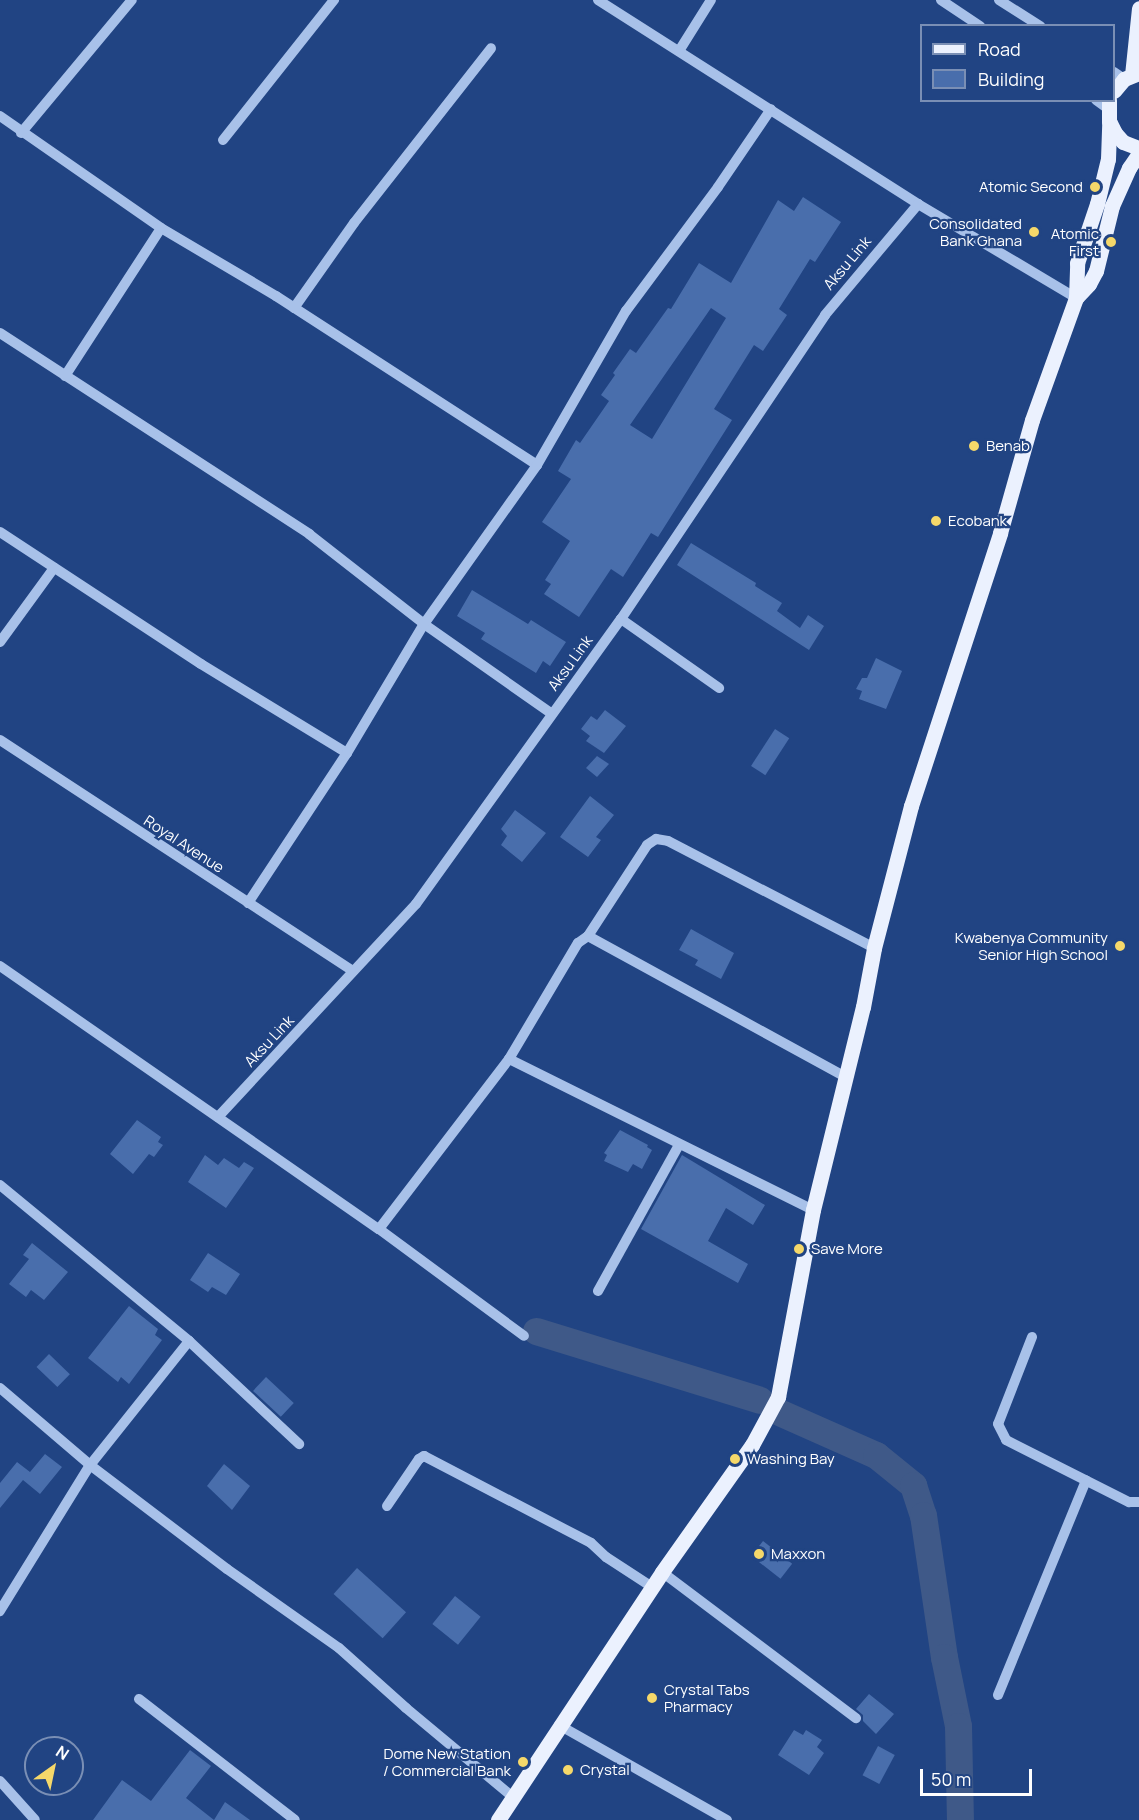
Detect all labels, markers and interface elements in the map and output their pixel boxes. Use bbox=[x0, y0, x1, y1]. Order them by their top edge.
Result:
legend bbox=[920, 24, 1115, 102]
text: Road bbox=[978, 37, 1021, 61]
text: Building bbox=[978, 67, 1044, 91]
place label: Atomic Second bbox=[979, 178, 1083, 196]
marker: Atomic Second bbox=[1088, 180, 1102, 194]
place label: Consolidated Bank Ghana bbox=[929, 214, 1022, 249]
place label: Atomic First bbox=[1051, 224, 1099, 259]
marker: Consolidated Bank Ghana bbox=[1027, 225, 1041, 239]
street label: Aksu Link bbox=[820, 233, 874, 293]
marker: Atomic First bbox=[1104, 235, 1118, 249]
place label: Benab bbox=[986, 437, 1030, 455]
marker: Benab bbox=[967, 439, 981, 453]
place label: Ecobank bbox=[948, 512, 1007, 530]
marker: Ecobank bbox=[929, 514, 943, 528]
street label: Aksu Link bbox=[544, 632, 596, 694]
street label: Royal Avenue bbox=[141, 811, 227, 877]
place label: Kwabenya Community Senior High School bbox=[955, 928, 1108, 963]
marker: Kwabenya Community Senior High School bbox=[1113, 939, 1127, 953]
street label: Aksu Link bbox=[241, 1011, 297, 1071]
place label: Save More bbox=[811, 1240, 883, 1258]
marker: Save More bbox=[792, 1242, 806, 1256]
place label: Washing Bay bbox=[747, 1450, 835, 1468]
marker: Washing Bay bbox=[728, 1452, 742, 1466]
place label: Maxxon bbox=[771, 1545, 825, 1563]
marker: Maxxon bbox=[752, 1547, 766, 1561]
place label: Crystal Tabs Pharmacy bbox=[664, 1680, 750, 1715]
marker: Crystal Tabs Pharmacy bbox=[645, 1691, 659, 1705]
north arrow bbox=[24, 1736, 84, 1796]
text: N bbox=[52, 1740, 74, 1765]
place label: Dome New Station / Commercial Bank bbox=[383, 1744, 511, 1779]
marker: Dome New Station / Commercial Bank bbox=[516, 1755, 530, 1769]
scale bar bbox=[923, 1757, 1036, 1795]
place label: Crystal bbox=[580, 1761, 630, 1779]
marker: Crystal bbox=[561, 1763, 575, 1777]
text: 50 m bbox=[931, 1767, 971, 1791]

